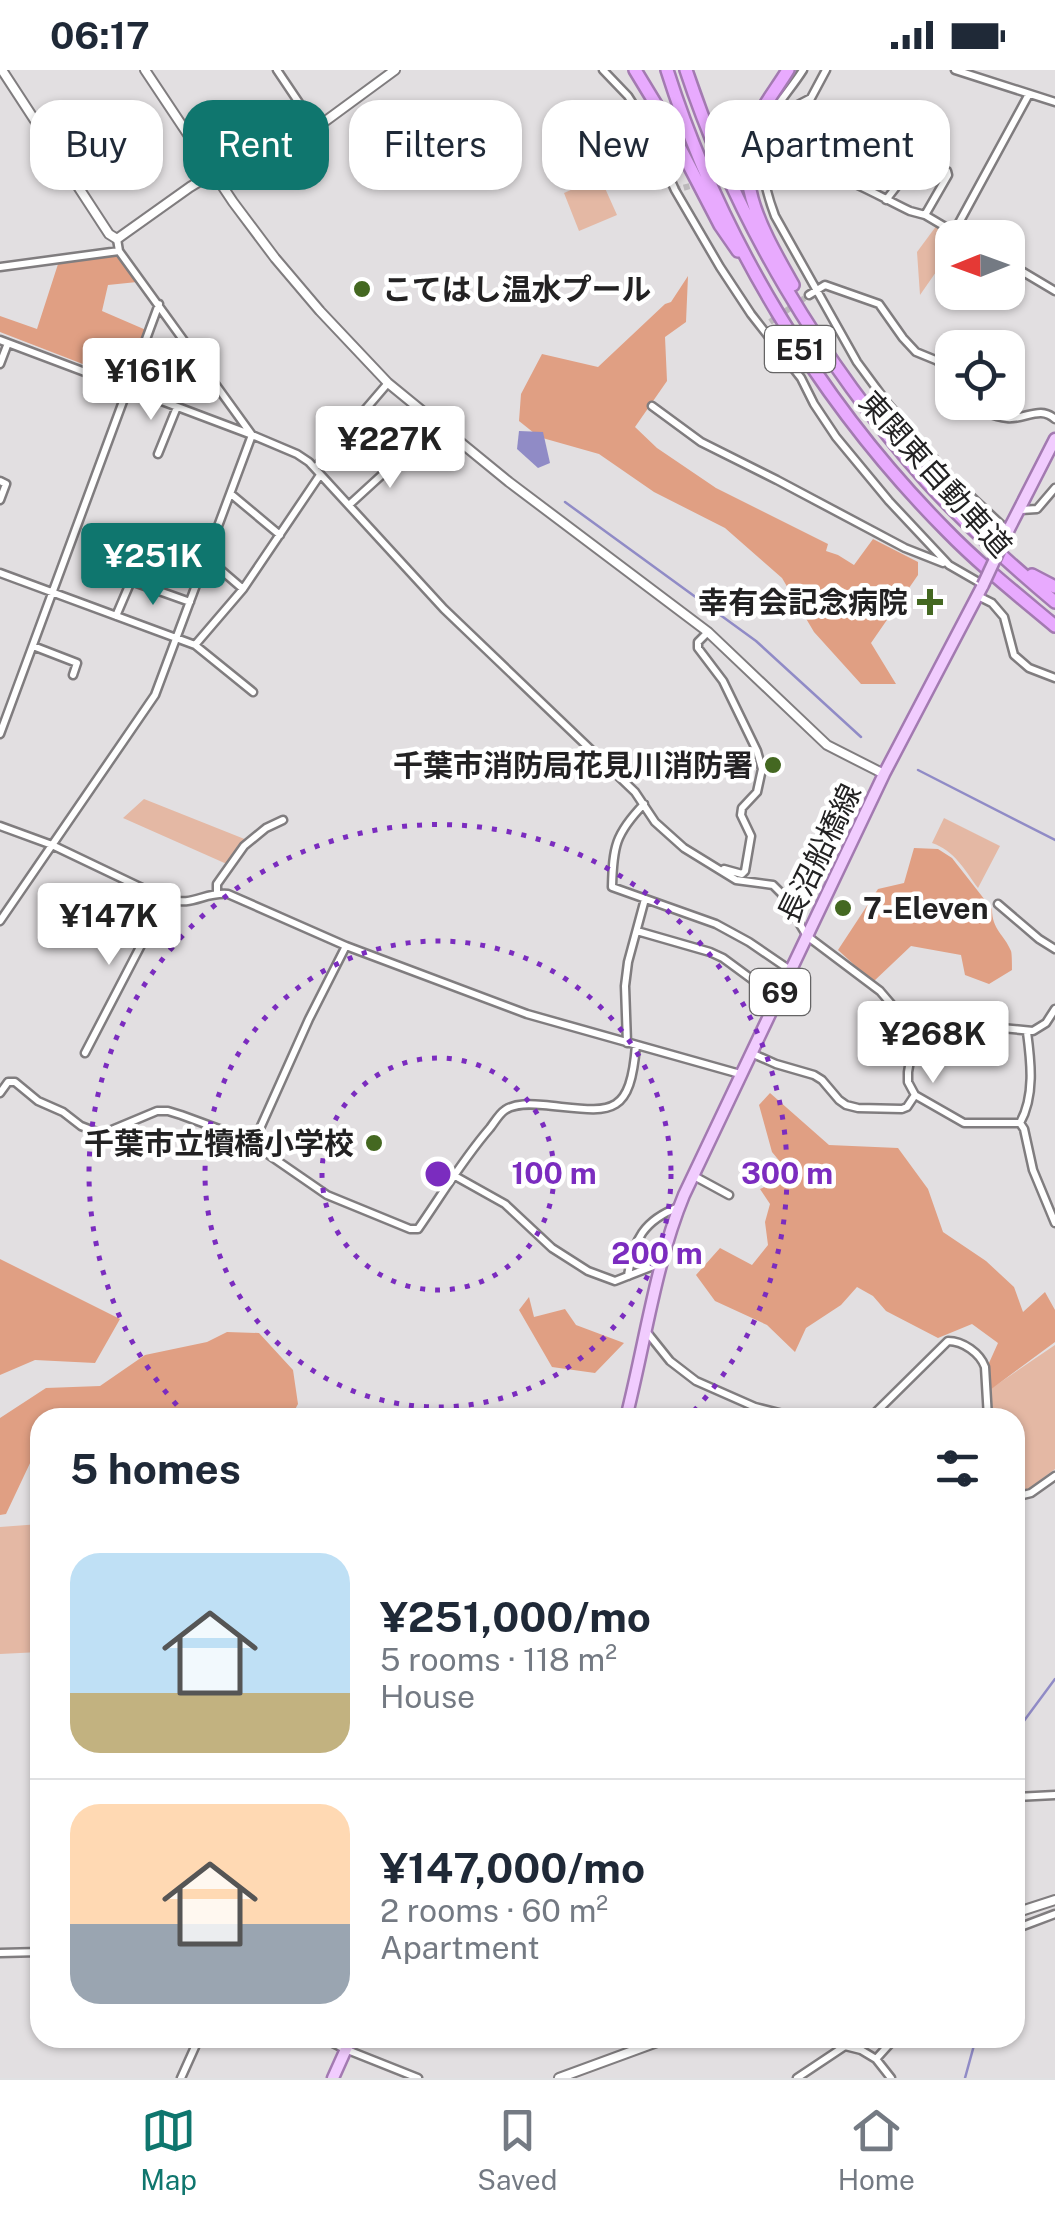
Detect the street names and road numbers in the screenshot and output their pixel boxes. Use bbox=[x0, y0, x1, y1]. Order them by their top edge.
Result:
road number: E51 bbox=[765, 326, 835, 372]
street label: 東関東自動車道 bbox=[852, 384, 1020, 564]
street label: 長沼船橋線 bbox=[770, 778, 868, 928]
road number: 69 bbox=[750, 969, 810, 1015]

